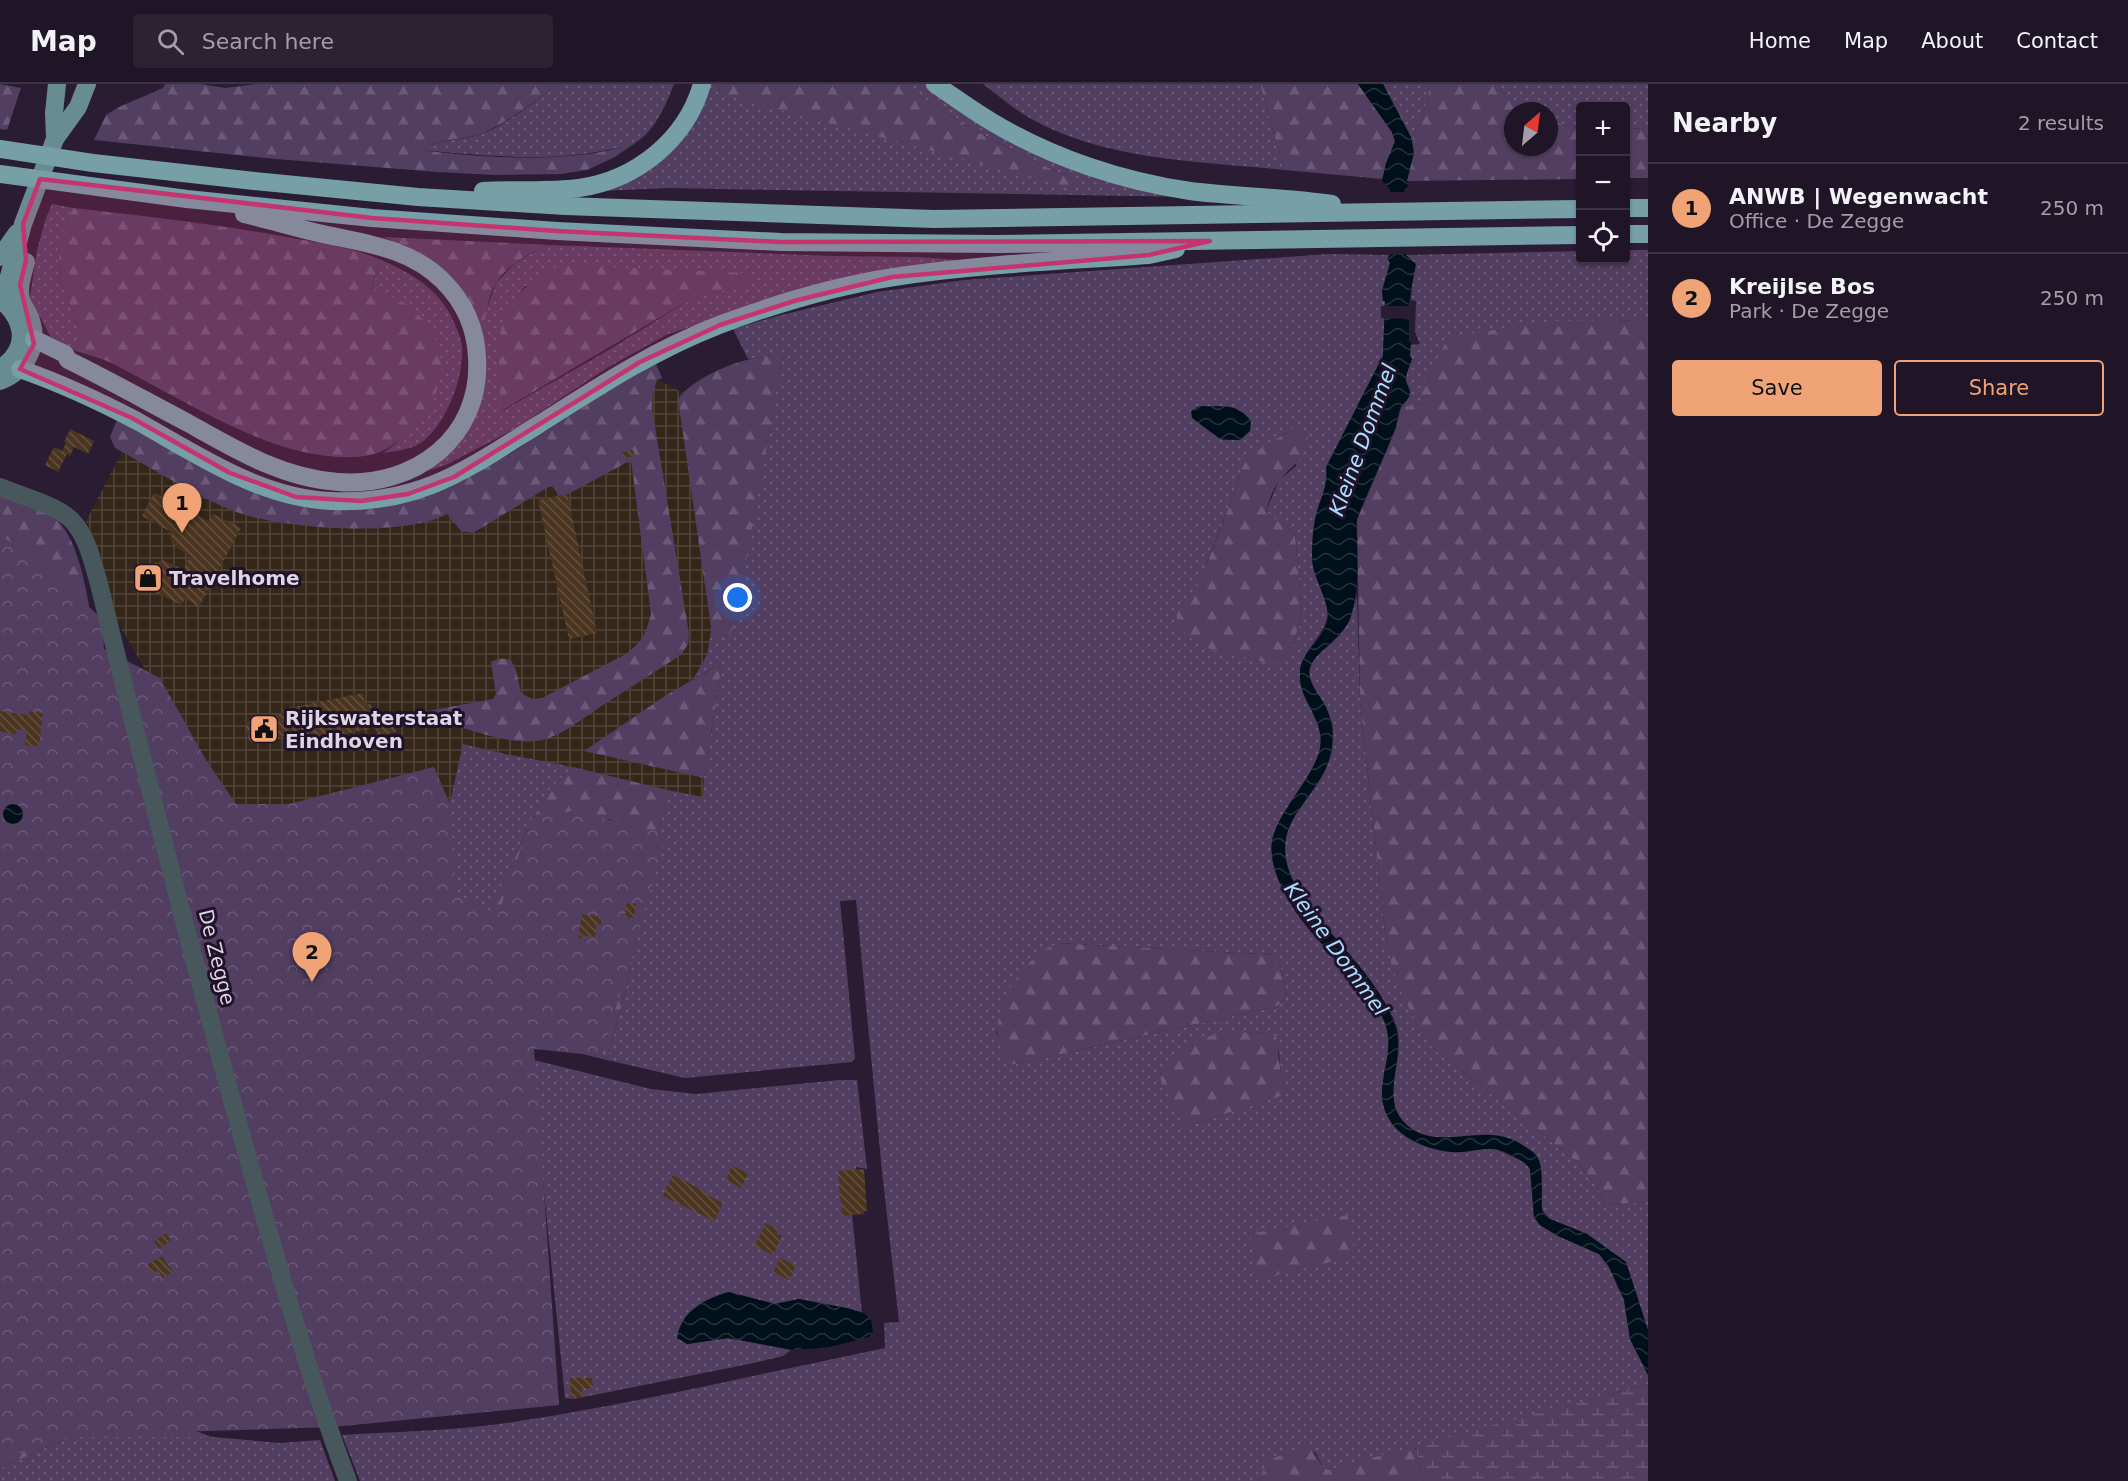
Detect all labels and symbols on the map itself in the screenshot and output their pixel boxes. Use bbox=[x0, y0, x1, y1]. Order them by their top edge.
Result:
north arrow bbox=[1504, 102, 1558, 156]
water label: Kleine Dommel bbox=[1324, 361, 1402, 519]
pin: 1 bbox=[162, 484, 201, 533]
shop icon: Travelhome bbox=[132, 562, 164, 594]
place label: Travelhome bbox=[169, 566, 300, 590]
your location bbox=[723, 583, 752, 612]
place label: Rijkswaterstaat Eindhoven bbox=[285, 706, 463, 753]
public building icon: Rijkswaterstaat Eindhoven bbox=[248, 713, 280, 745]
water label: Kleine Dommel bbox=[1279, 877, 1393, 1021]
street label: De Zegge bbox=[194, 907, 240, 1007]
pin: 2 bbox=[292, 932, 332, 982]

